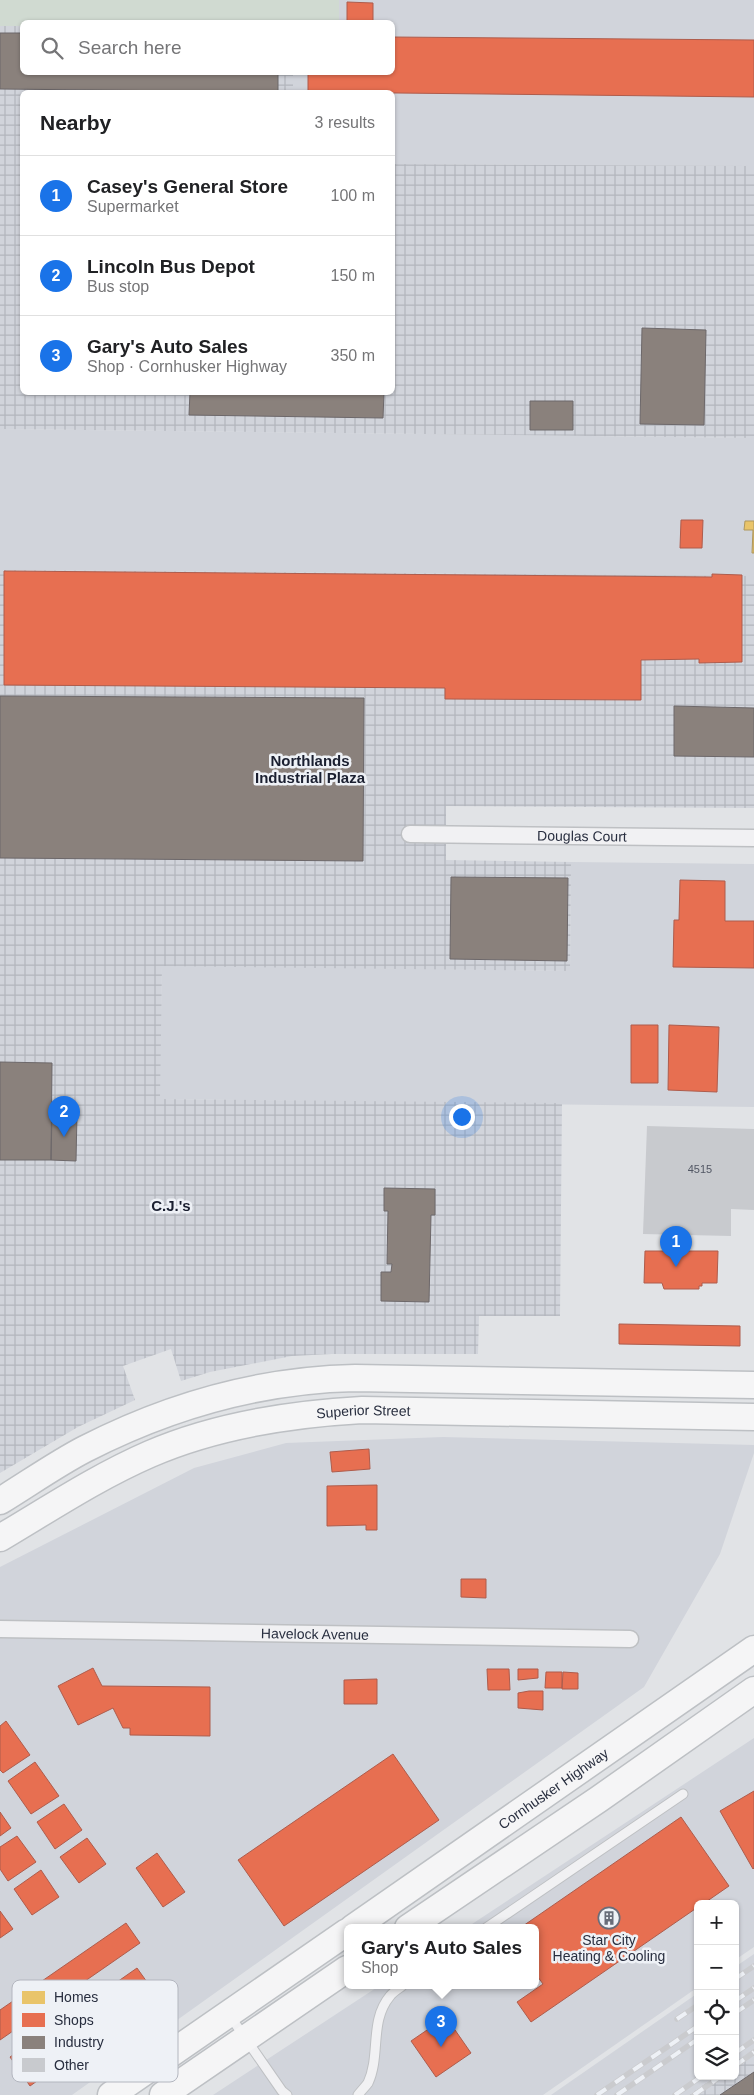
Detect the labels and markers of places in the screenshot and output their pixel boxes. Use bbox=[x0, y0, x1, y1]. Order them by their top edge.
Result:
pin: 2 bbox=[48, 1096, 80, 1137]
pin: 1 bbox=[660, 1226, 692, 1267]
building icon: Star City Heating & Cooling bbox=[597, 1906, 621, 1930]
place label: Star City Heating & Cooling bbox=[553, 1932, 665, 1964]
pin: 3 bbox=[425, 2006, 457, 2047]

